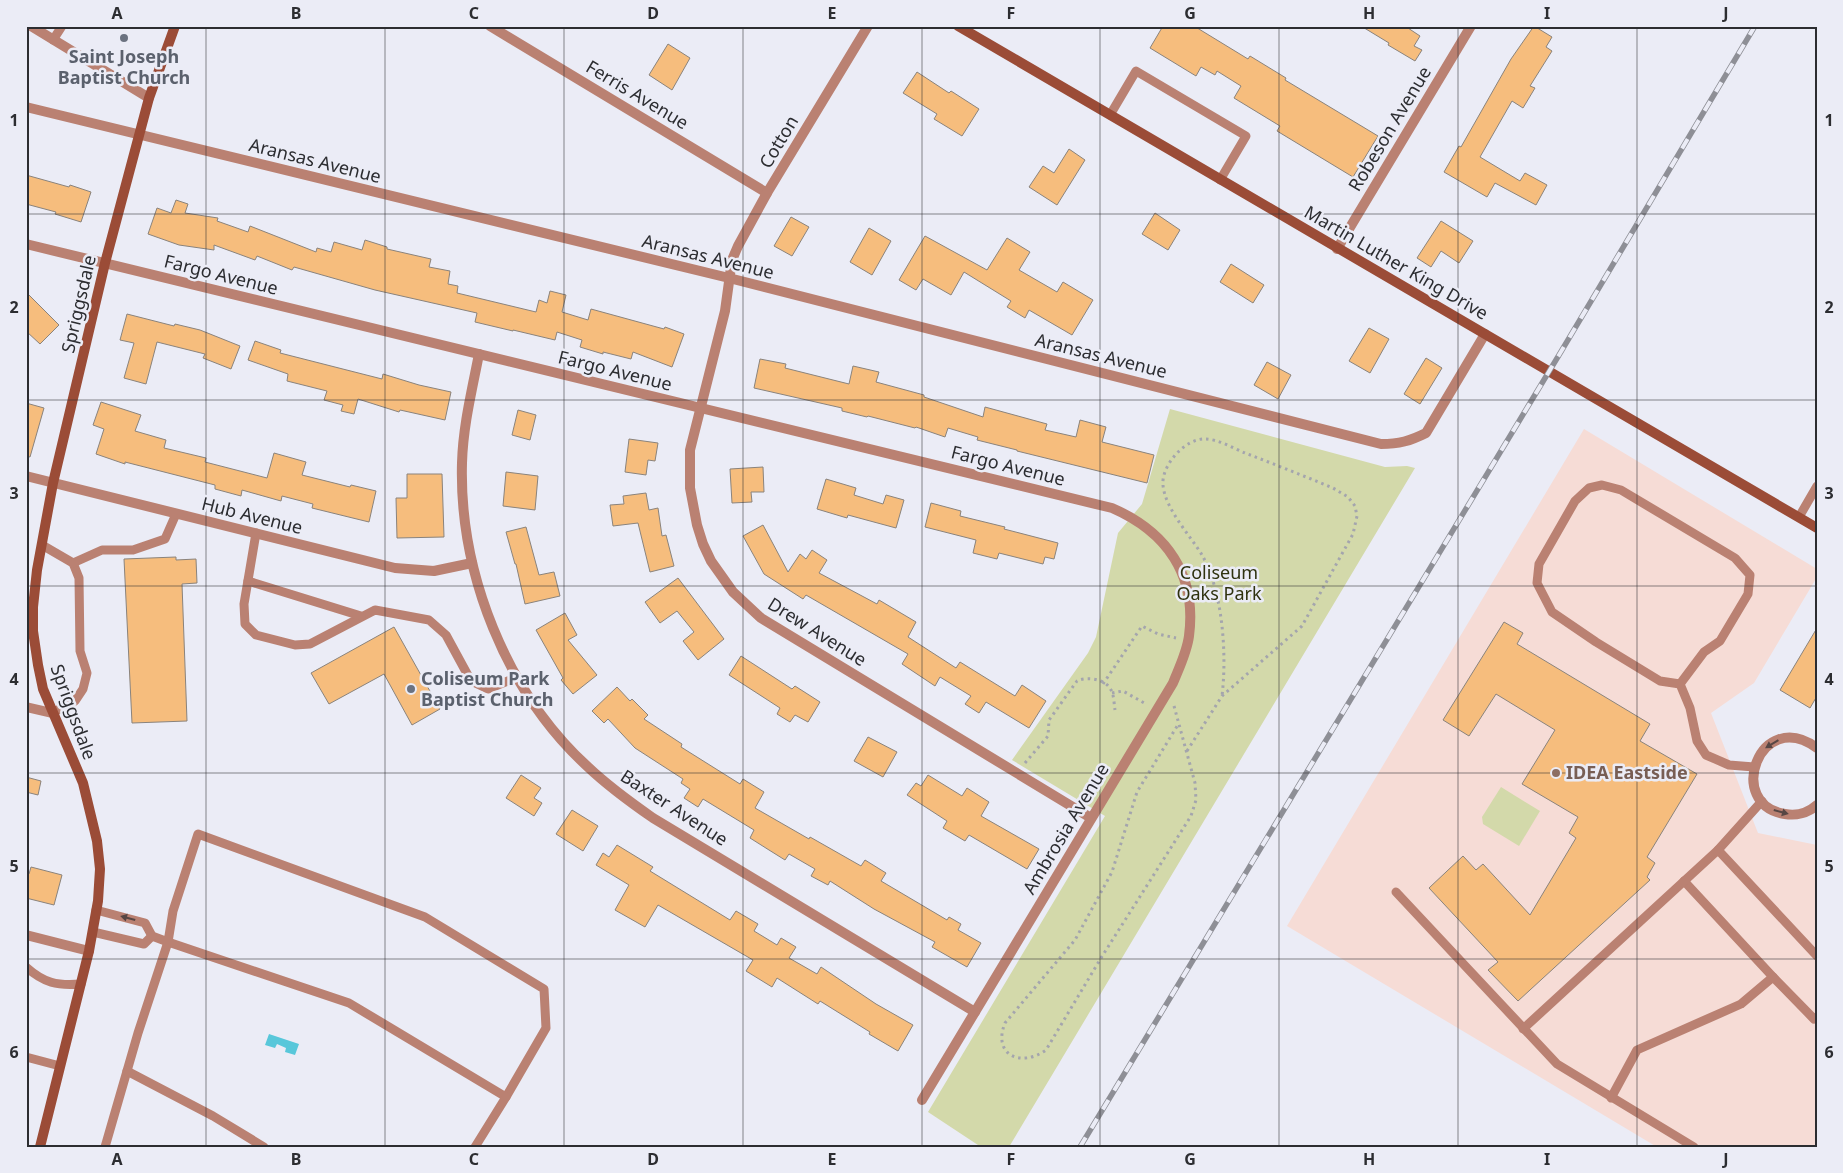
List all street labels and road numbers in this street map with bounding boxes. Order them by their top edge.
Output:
street label: Ferris Avenue [582,54,693,134]
street label: Robeson Avenue [1342,62,1436,195]
street label: Cotton [753,111,803,172]
street label: Aransas Avenue [247,132,384,188]
street label: Martin Luther King Drive [1300,200,1493,325]
street label: Aransas Avenue [640,228,777,284]
street label: Fargo Avenue [162,248,281,300]
street label: Spriggsdale [55,252,101,355]
street label: Aransas Avenue [1033,327,1170,383]
street label: Fargo Avenue [556,344,675,396]
street label: Fargo Avenue [949,439,1068,491]
street label: Hub Avenue [199,491,305,539]
street label: Drew Avenue [764,591,871,671]
street label: Spriggsdale [46,661,102,763]
street label: Ambrosia Avenue [1017,759,1114,898]
street label: Baxter Avenue [616,764,733,851]

